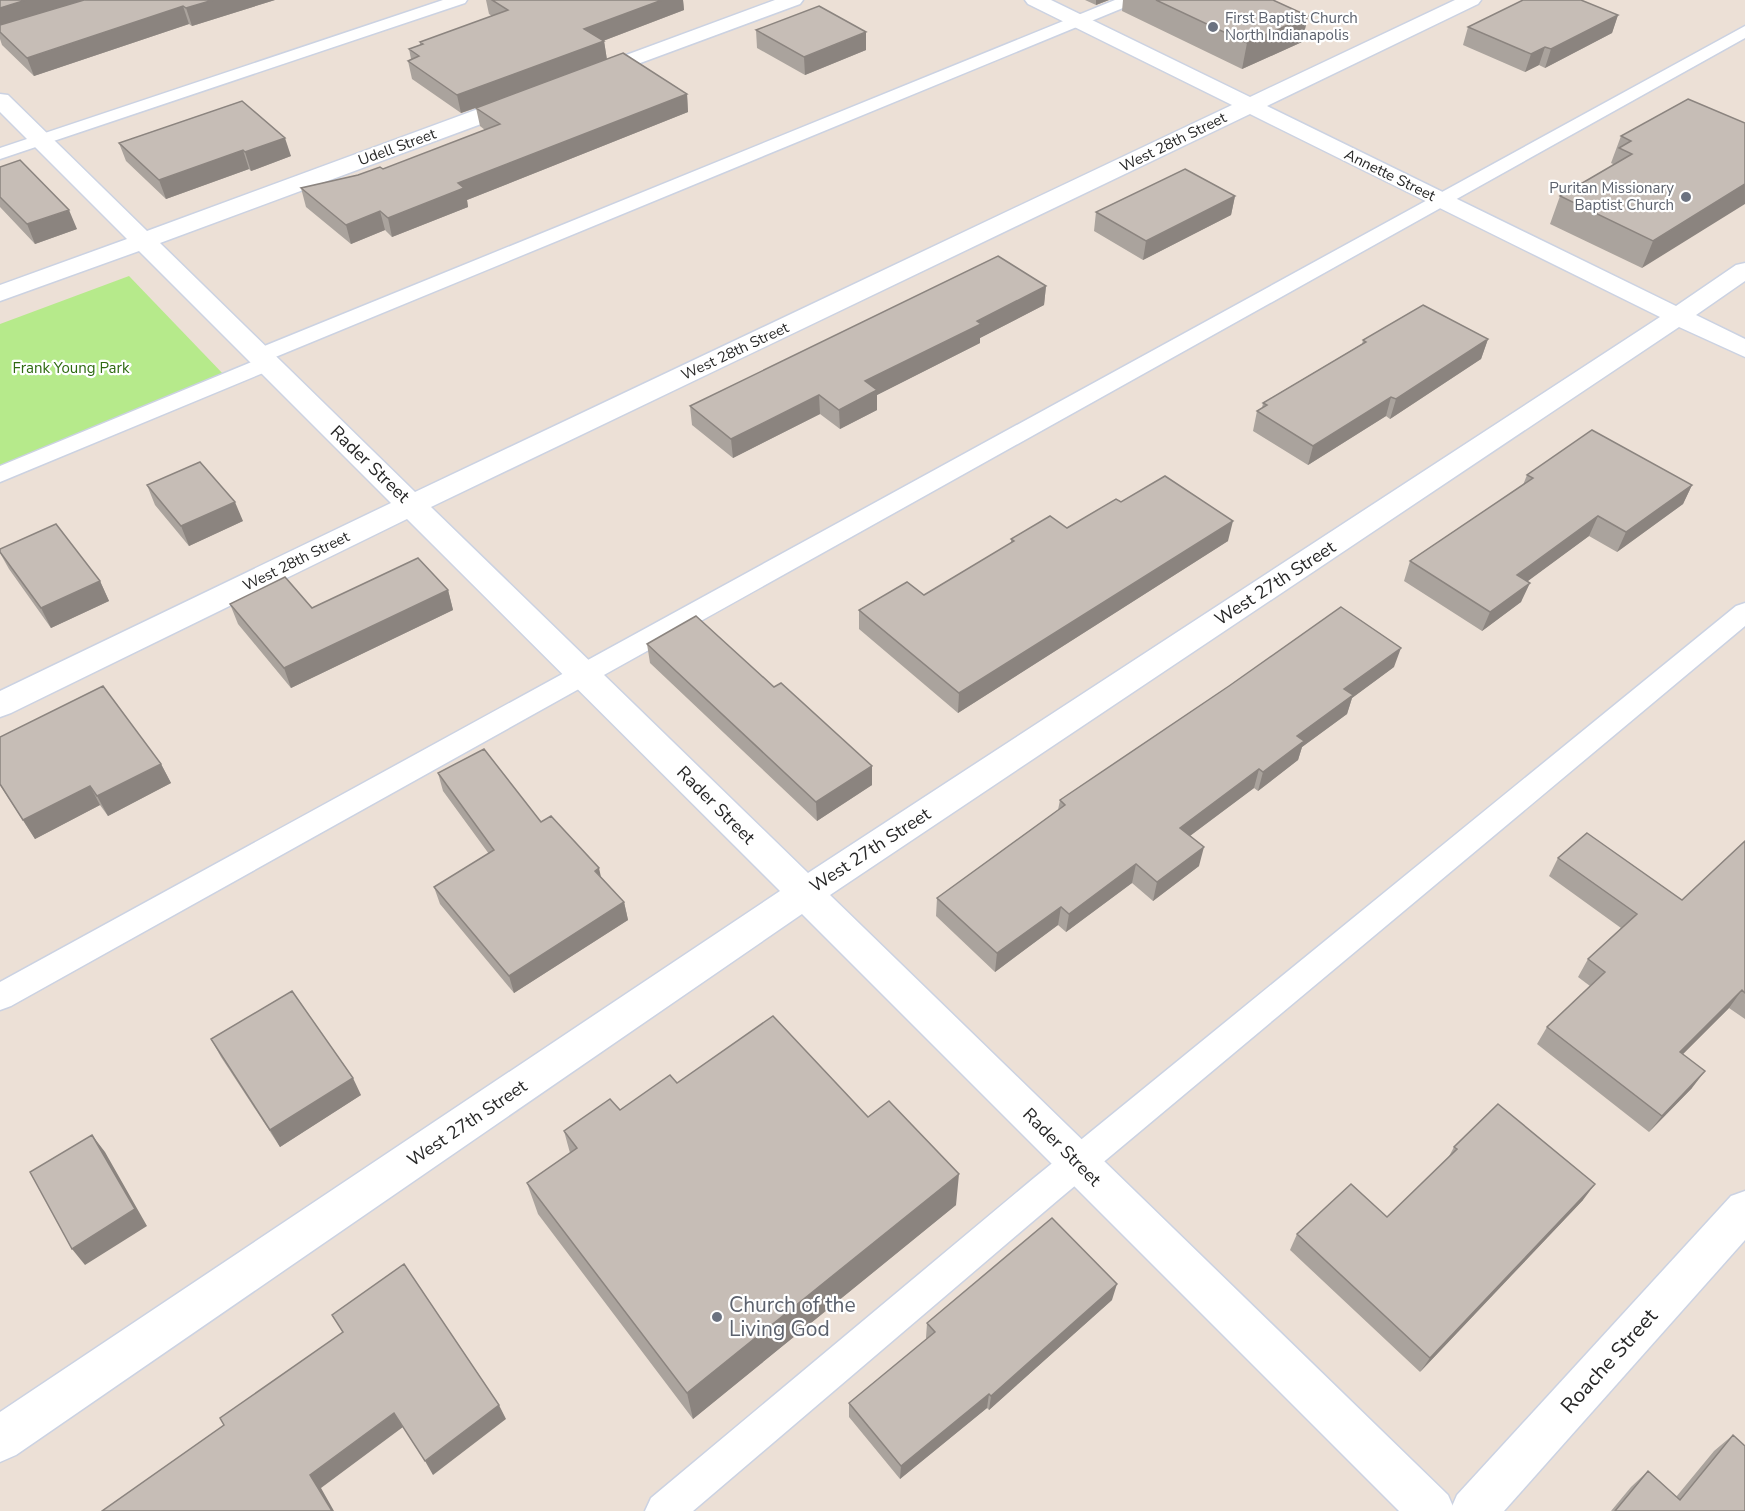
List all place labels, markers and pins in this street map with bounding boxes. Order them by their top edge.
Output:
place label: First Baptist Church North Indianapolis [1225,8,1358,45]
marker: First Baptist Church North Indianapolis [1206,20,1220,34]
place label: Puritan Missionary Baptist Church [1549,178,1674,215]
marker: Puritan Missionary Baptist Church [1679,190,1693,204]
place label: Church of the Living God [729,1291,856,1343]
marker: Church of the Living God [710,1310,724,1324]

